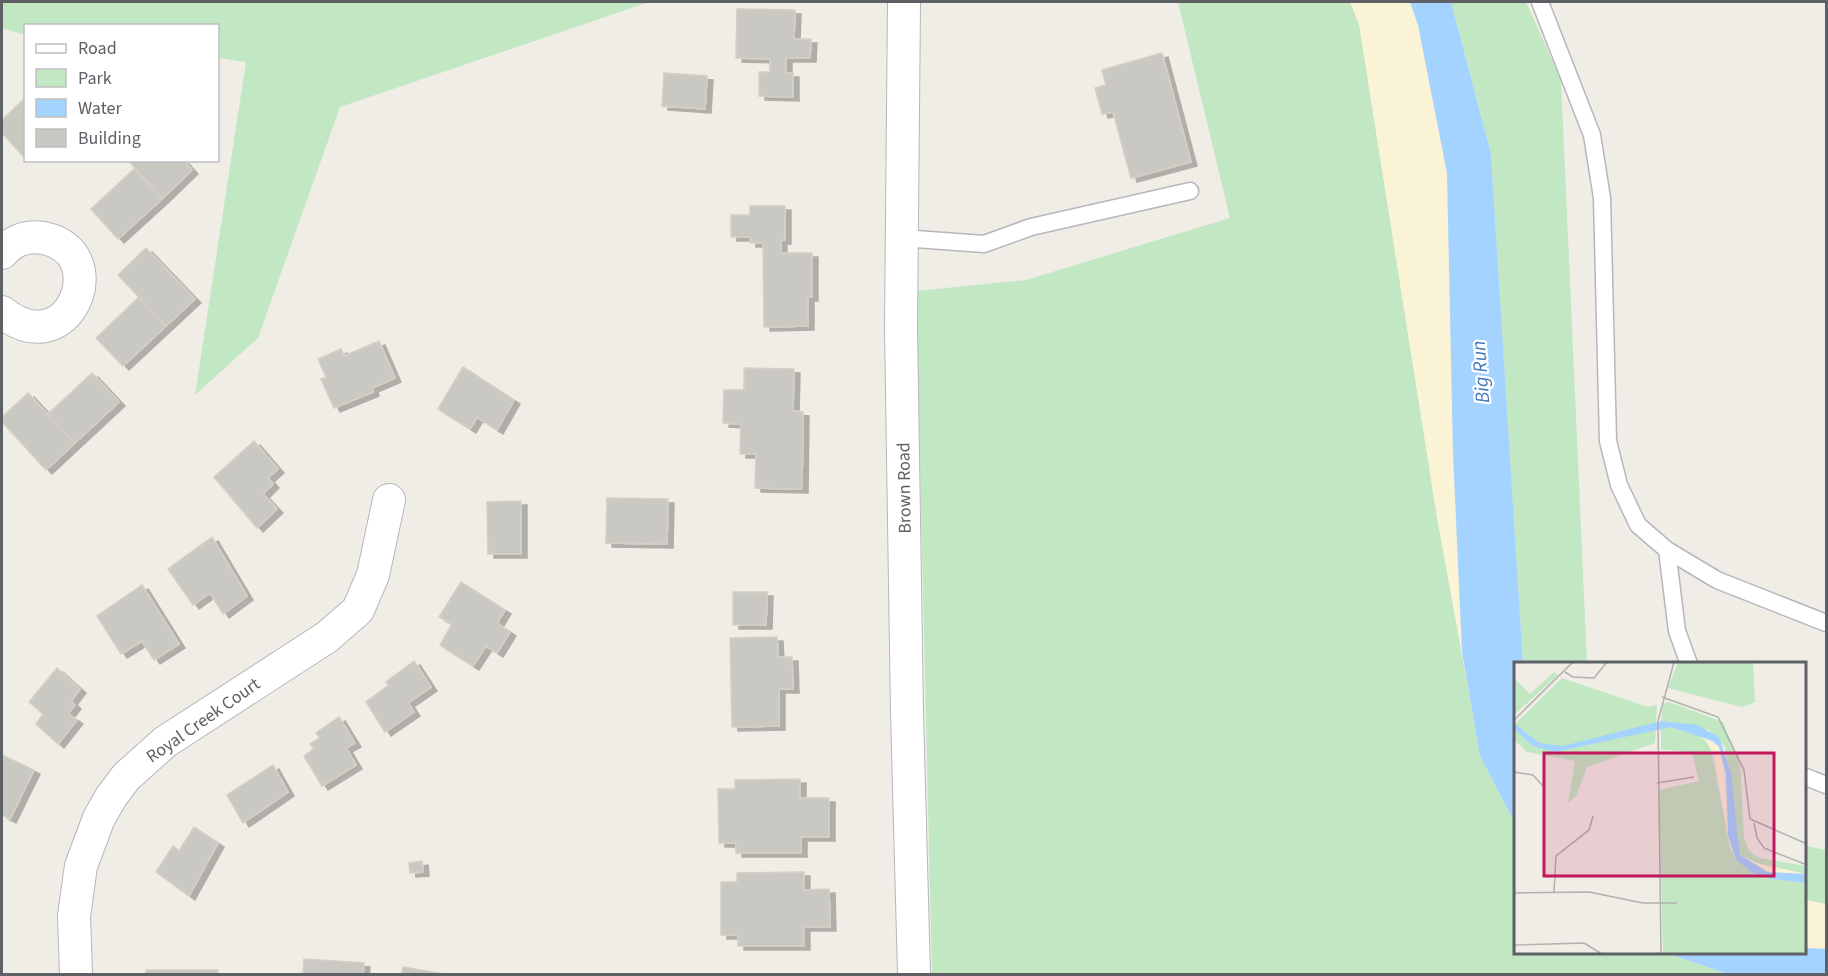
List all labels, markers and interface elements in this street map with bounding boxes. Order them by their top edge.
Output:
legend [24,24,219,162]
text: Road [78,36,117,61]
text: Park [78,66,112,91]
text: Water [78,96,122,121]
text: Building [78,126,141,151]
water label: Big Run [1465,340,1497,404]
street label: Brown Road [891,442,918,534]
inset map [1514,662,1807,955]
street label: Royal Creek Court [141,672,265,769]

